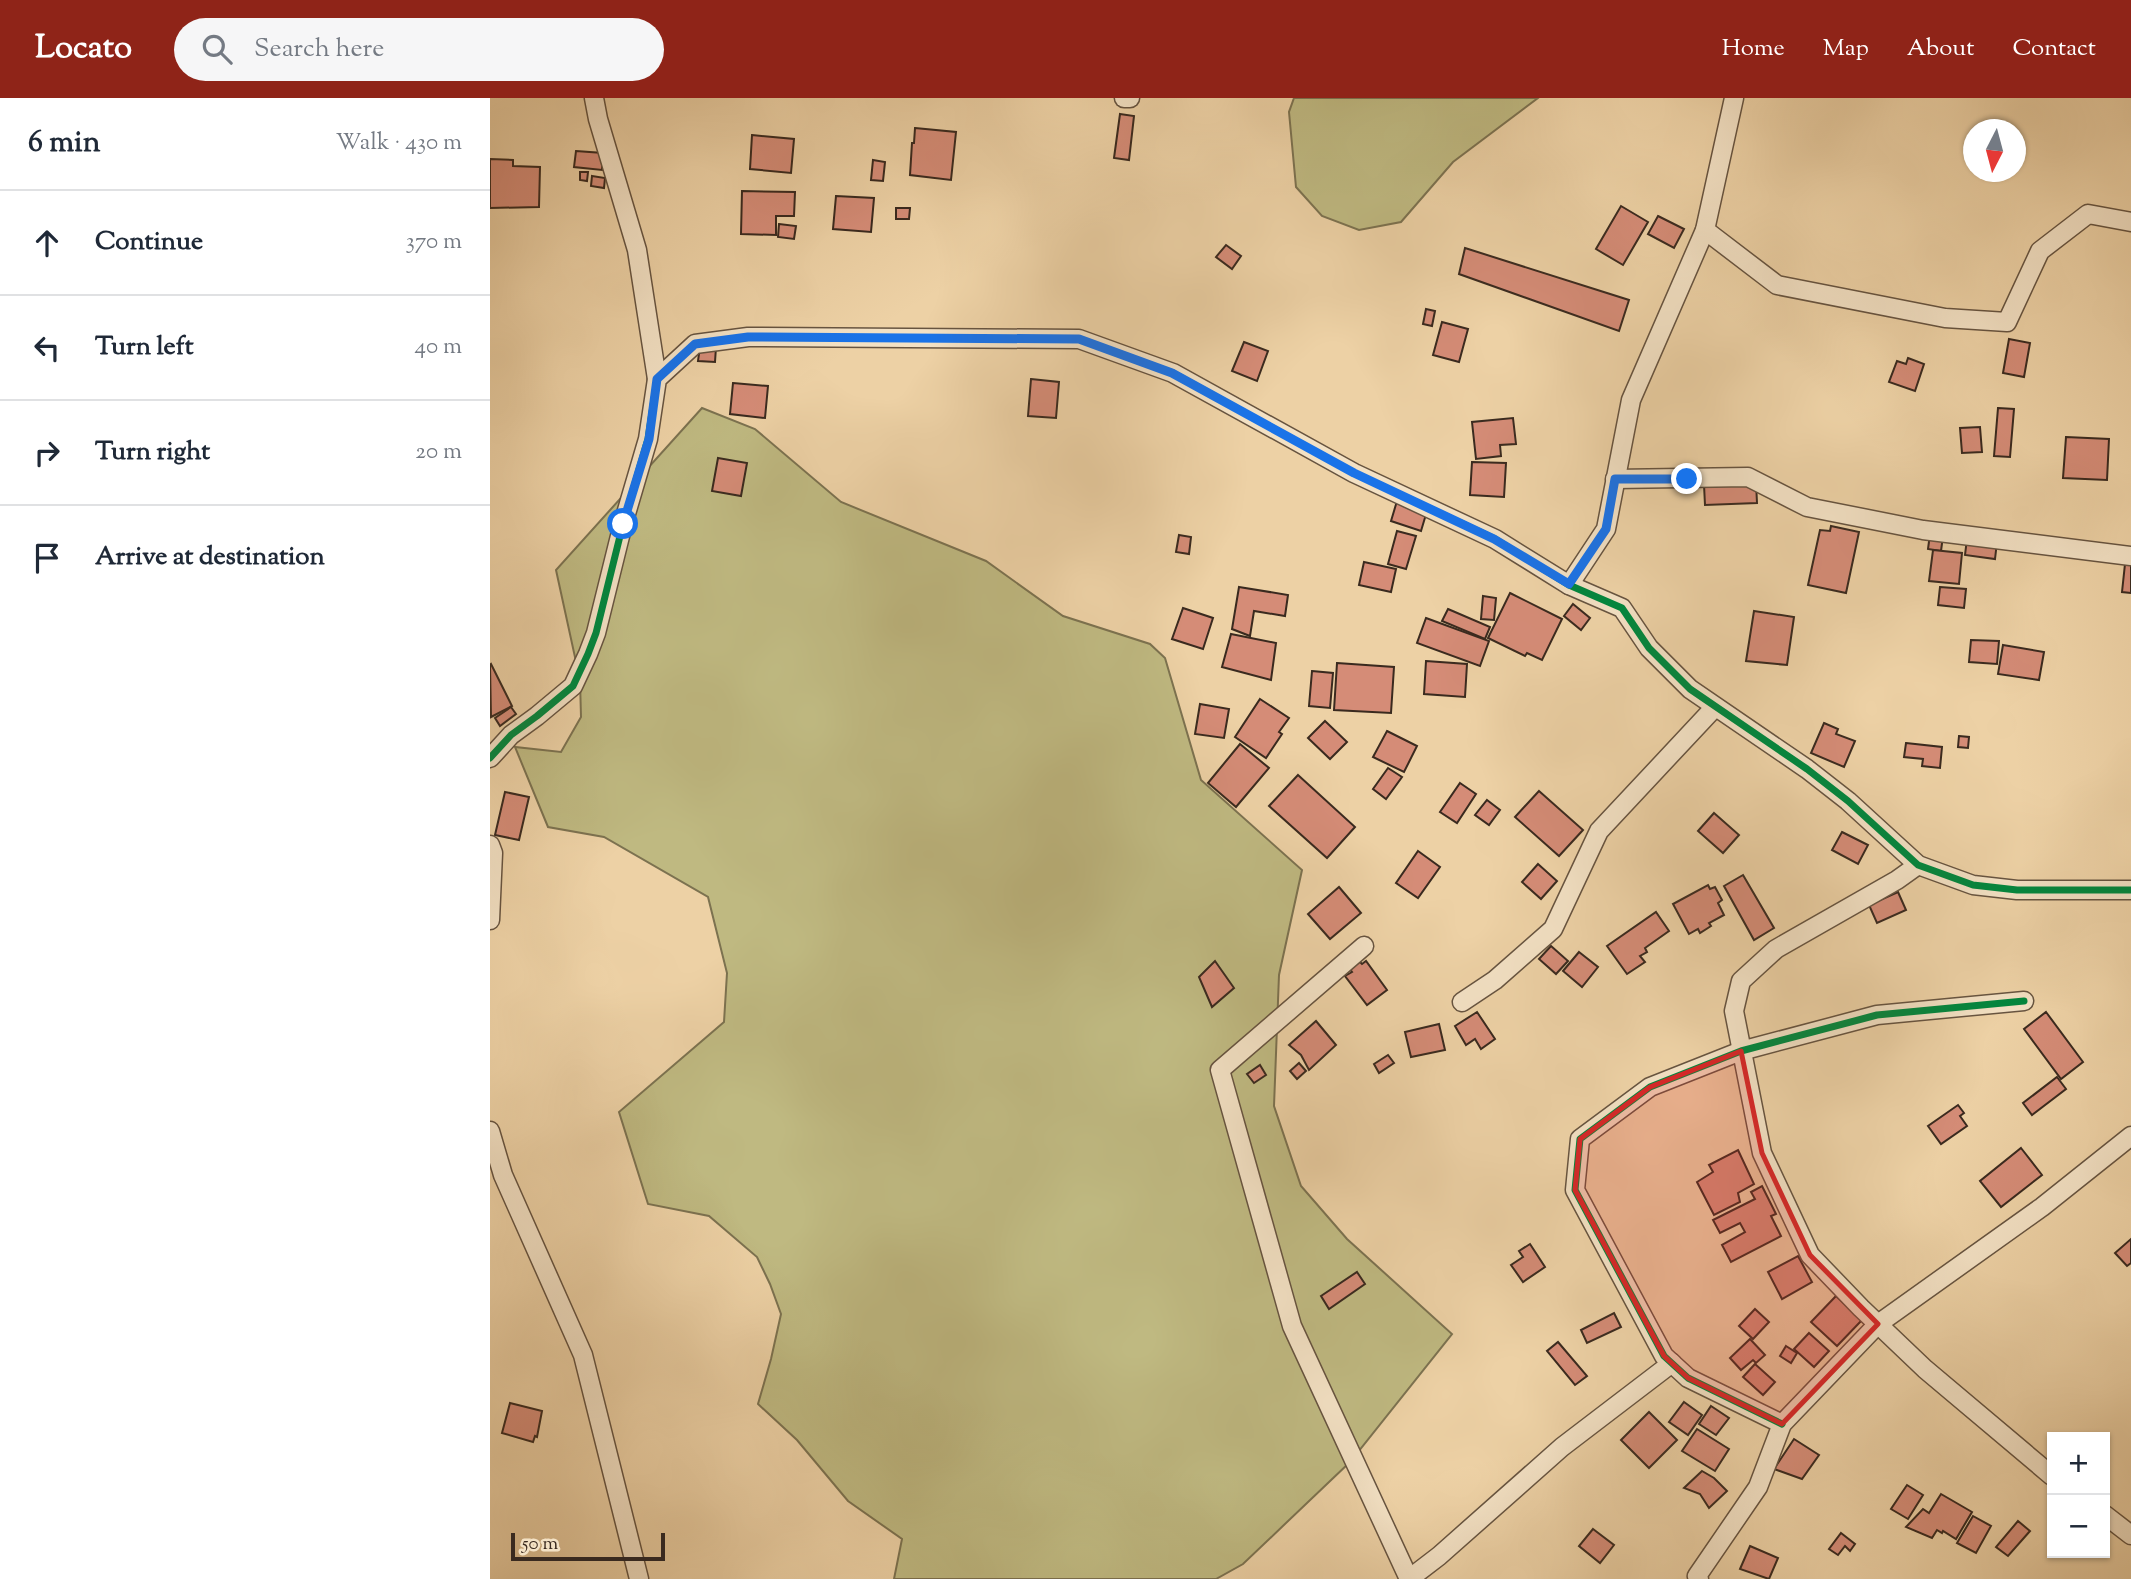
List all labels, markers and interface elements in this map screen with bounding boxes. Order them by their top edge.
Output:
search box [174,18,664,81]
text: Locato [35,25,132,73]
icon: search [198,30,236,68]
text: Search here [254,31,384,68]
text: Home [1722,32,1785,66]
text: Map [1823,32,1869,66]
text: About [1907,32,1974,66]
text: Contact [2012,32,2096,66]
north arrow [1963,119,2026,182]
text: 6 min [28,122,100,165]
text: Walk · 430 m [336,127,462,160]
icon: ahead [28,224,66,262]
text: Continue [95,224,203,261]
text: 370 m [406,226,462,259]
icon: left [28,329,66,367]
text: Turn left [95,329,194,366]
text: 40 m [415,331,462,364]
icon: right [28,434,66,472]
text: Turn right [95,434,210,471]
text: 20 m [415,436,462,469]
route end [1671,463,1702,494]
route start [607,508,638,539]
icon: arrive [28,539,66,577]
text: Arrive at destination [95,539,325,576]
map controls [2047,1432,2110,1558]
button: + [2047,1432,2110,1495]
button: − [2047,1495,2110,1558]
scale bar [511,1530,665,1562]
text: 50 m [522,1531,558,1558]

